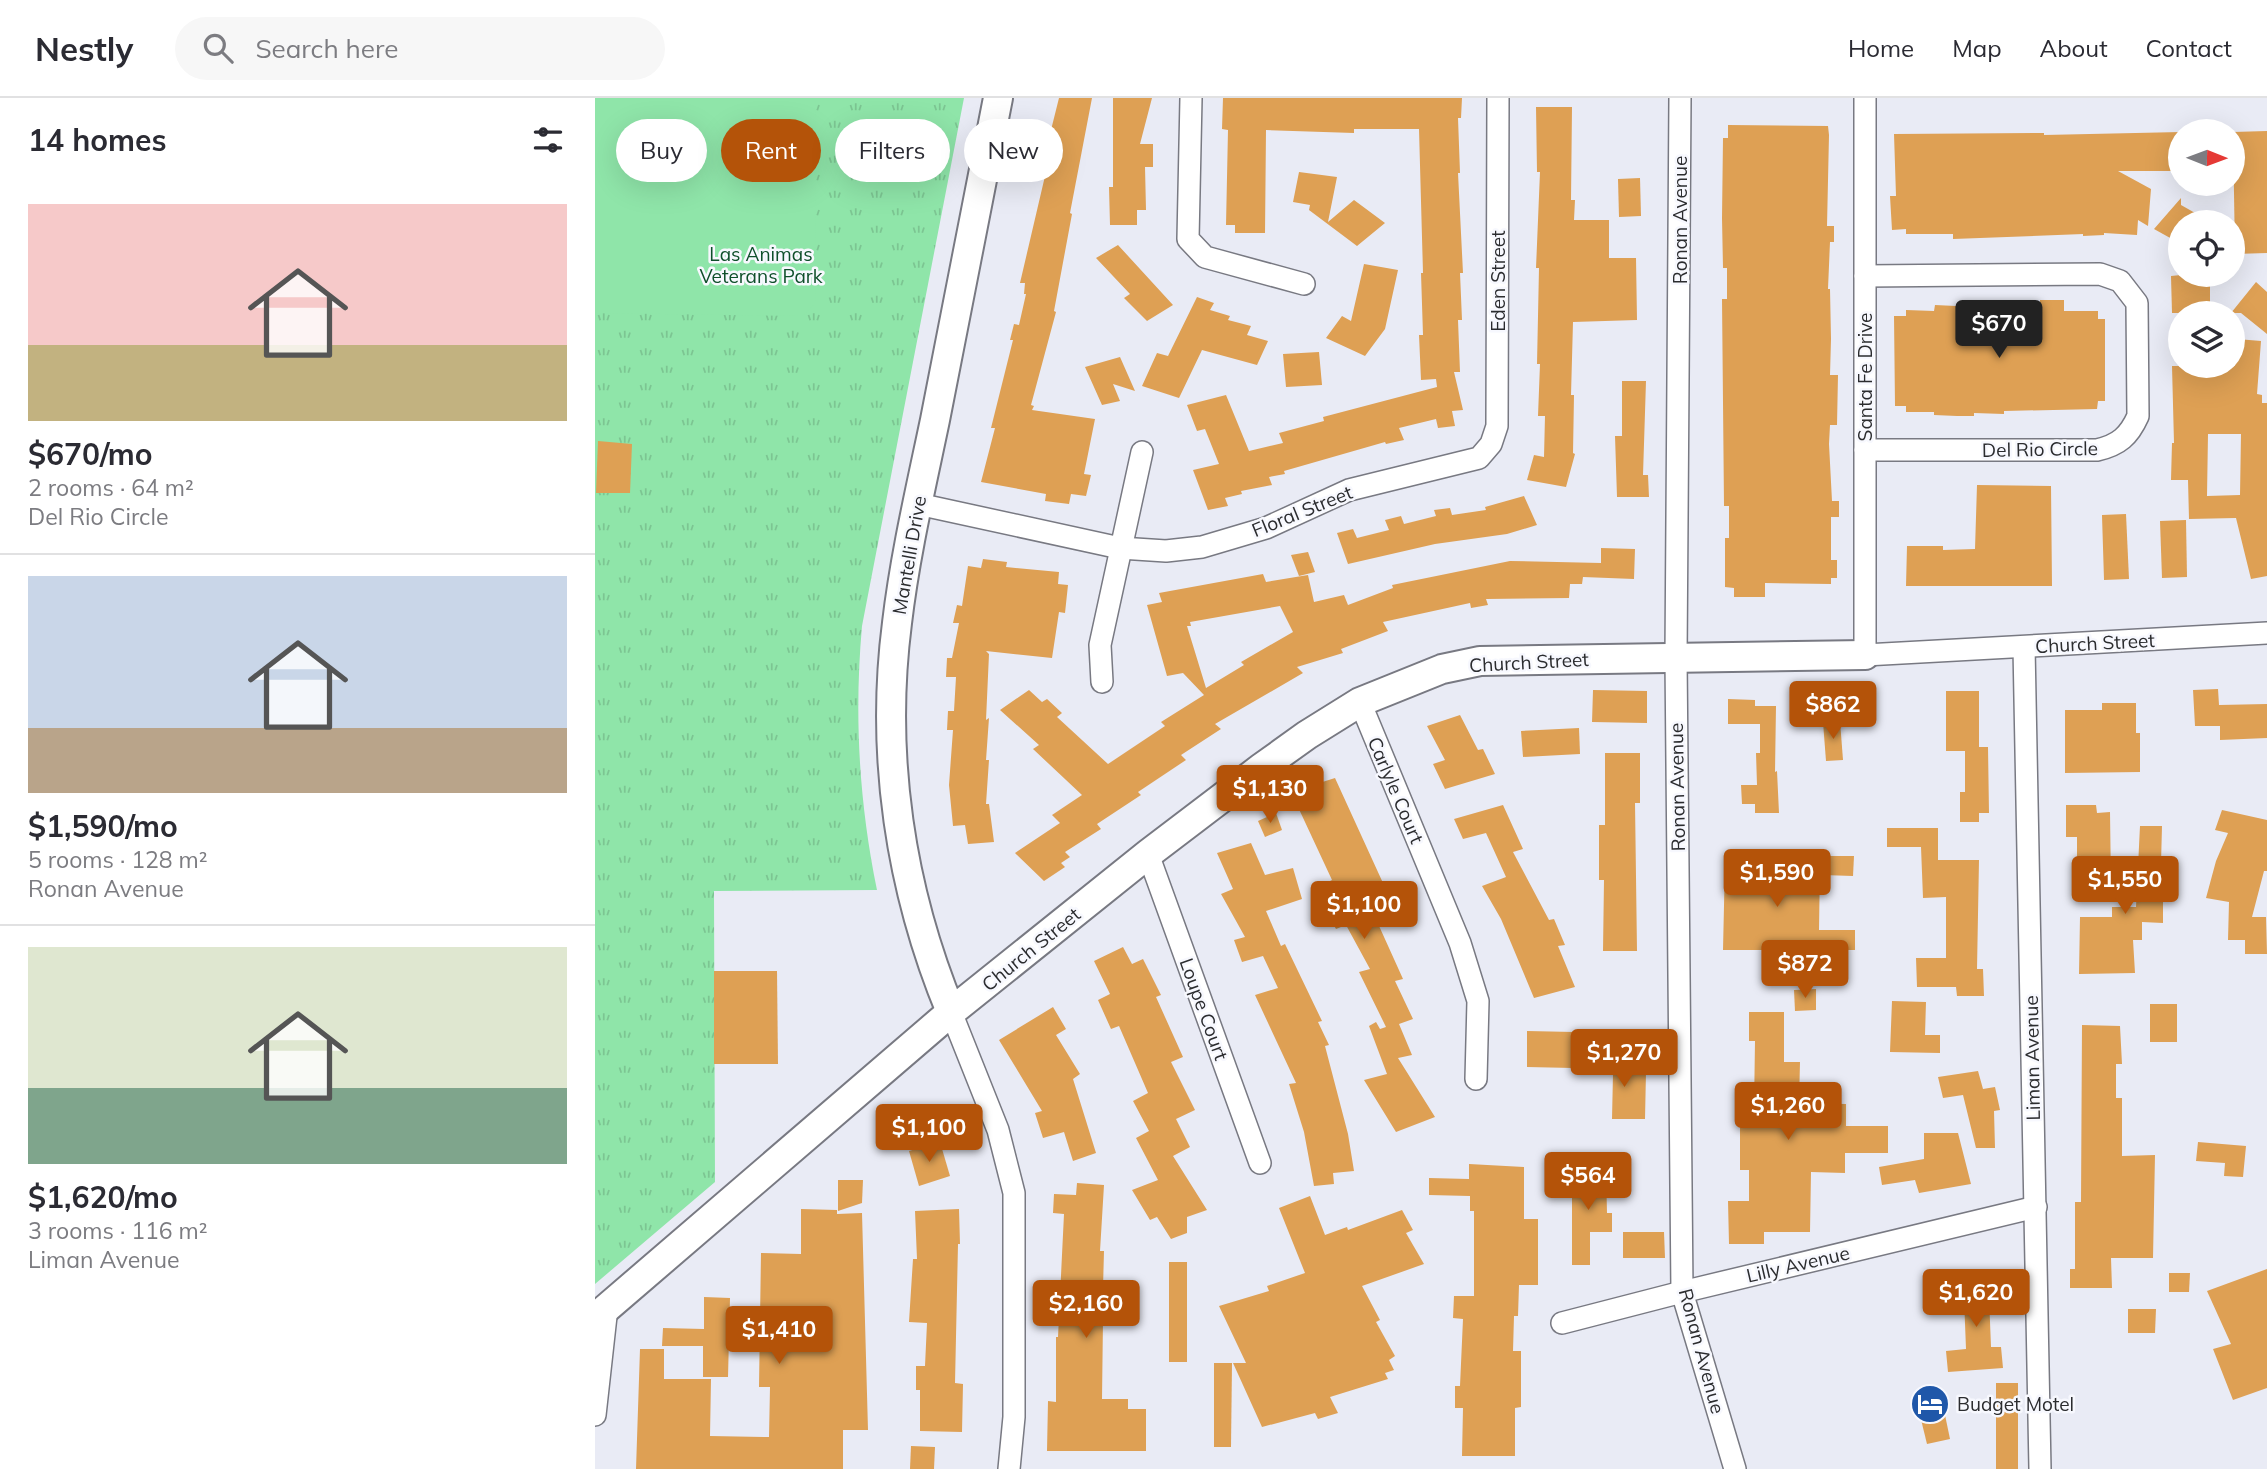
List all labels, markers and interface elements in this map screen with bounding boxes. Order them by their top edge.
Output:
search box [175,17,665,80]
text: Nestly [35,28,133,69]
icon: search [199,29,237,67]
text: Search here [255,32,398,65]
text: Home [1848,33,1914,63]
text: Map [1952,33,2002,63]
text: About [2040,33,2108,63]
text: Contact [2146,33,2232,63]
chip: Buy [616,119,707,182]
chip: Rent [721,119,821,182]
chip: Filters [835,119,950,182]
chip: New [964,119,1063,182]
north arrow [2168,119,2245,196]
map controls [2168,119,2245,378]
text: 14 homes [28,121,167,159]
icon: filters [529,121,567,159]
street label: Ronan Avenue [1668,156,1692,284]
button: locate [2168,210,2245,287]
street label: Eden Street [1486,230,1510,332]
park label: Las Animas Veterans Park [699,242,823,288]
icon: home [235,250,361,376]
pin: $670 [1958,300,2040,360]
button: layers [2168,301,2245,378]
text: $670 [1971,308,2027,337]
street label: Santa Fe Drive [1853,313,1877,441]
text: $670/mo [28,435,152,473]
street label: Del Rio Circle [1982,436,2098,462]
text: 2 rooms · 64 m² [28,473,194,502]
street label: Floral Street [1248,480,1356,542]
street label: Mantelli Drive [887,494,931,616]
text: Del Rio Circle [28,502,168,531]
icon: home [235,622,361,748]
street label: Church Street [2034,628,2156,658]
street label: Church Street [1468,647,1590,677]
pin: $862 [1792,682,1874,741]
text: $862 [1805,689,1861,718]
street label: Ronan Avenue [1664,723,1690,851]
street label: Carlyle Court [1363,733,1429,847]
pin: $1,130 [1213,766,1327,825]
text: $1,130 [1233,773,1307,802]
text: $1,590/mo [28,807,178,845]
text: 5 rooms · 128 m² [28,845,208,874]
pin: $1,590 [1720,850,1834,909]
pin: $1,550 [2068,856,2182,916]
text: $1,590 [1740,857,1814,886]
text: $1,550 [2088,864,2162,893]
text: Ronan Avenue [28,874,184,903]
pin: $1,100 [1307,882,1421,941]
text: $1,100 [1327,889,1401,918]
street label: Church Street [977,902,1085,996]
pin: $872 [1764,940,1846,1000]
text: $872 [1777,948,1833,977]
street label: Loupe Court [1174,955,1234,1064]
icon: home [235,993,361,1119]
street label: Liman Avenue [2019,995,2045,1121]
pin: $1,270 [1567,1030,1681,1089]
text: $1,270 [1587,1037,1661,1066]
pin: $1,260 [1731,1082,1845,1142]
text: $1,260 [1751,1090,1825,1119]
pin: $1,100 [872,1104,986,1164]
text: $1,100 [892,1112,966,1141]
pin: $564 [1547,1152,1629,1212]
text: $564 [1560,1160,1616,1189]
text: $1,620/mo [28,1178,178,1216]
text: 3 rooms · 116 m² [28,1216,208,1245]
street label: Lilly Avenue [1744,1240,1852,1288]
text: Liman Avenue [28,1245,180,1274]
pin: $1,620 [1919,1270,2033,1329]
text: $1,620 [1939,1277,2013,1306]
pin: $2,160 [1029,1280,1143,1340]
street label: Ronan Avenue [1674,1286,1730,1416]
text: $2,160 [1049,1288,1123,1317]
pin: $1,410 [722,1306,836,1366]
text: $1,410 [742,1314,816,1343]
hotel icon: Budget Motel [1909,1383,1951,1425]
place label: Budget Motel [1957,1392,2074,1416]

